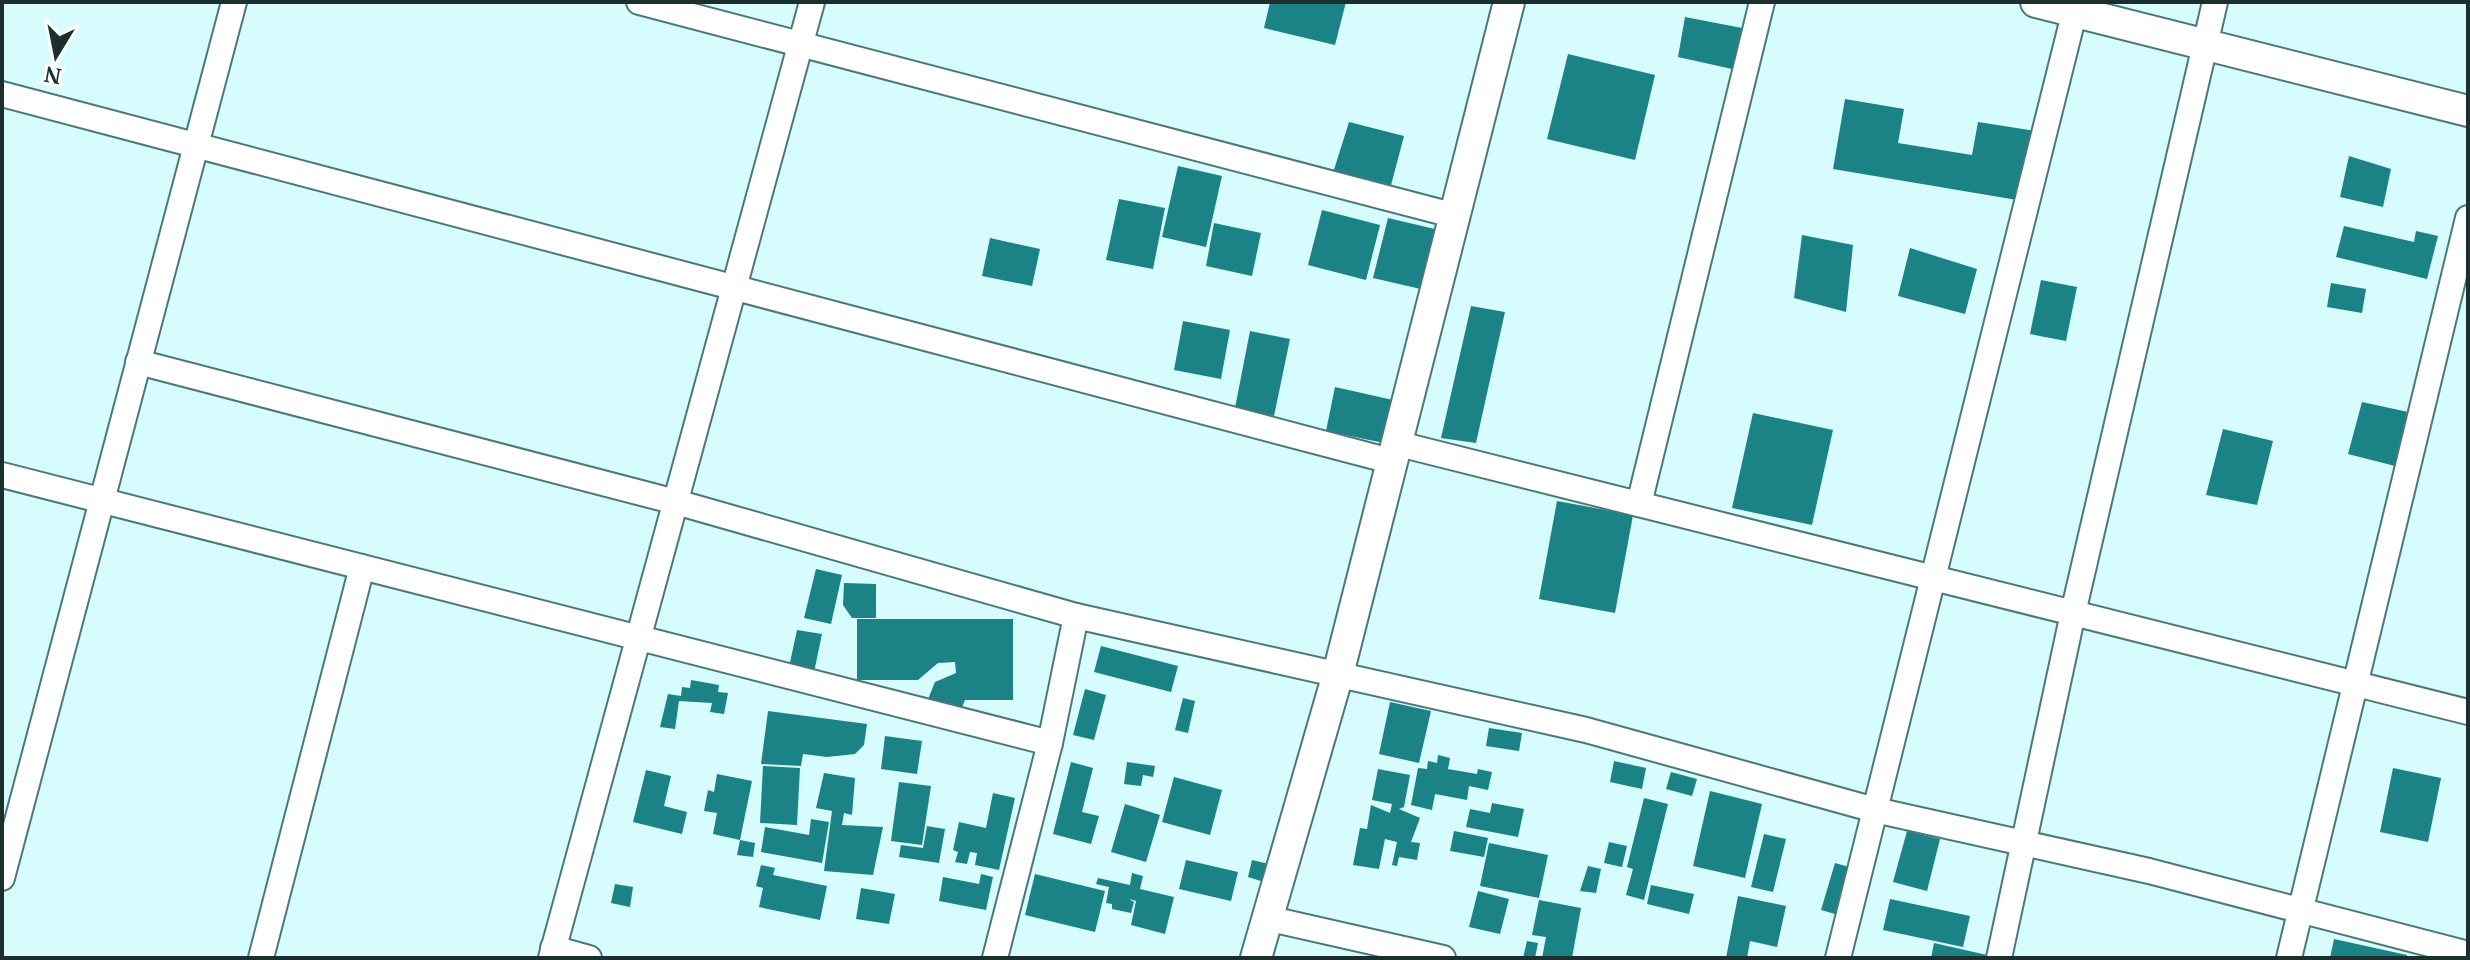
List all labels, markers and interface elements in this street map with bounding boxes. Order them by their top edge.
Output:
north arrow [16,16,96,96]
text: N [41,60,63,92]

